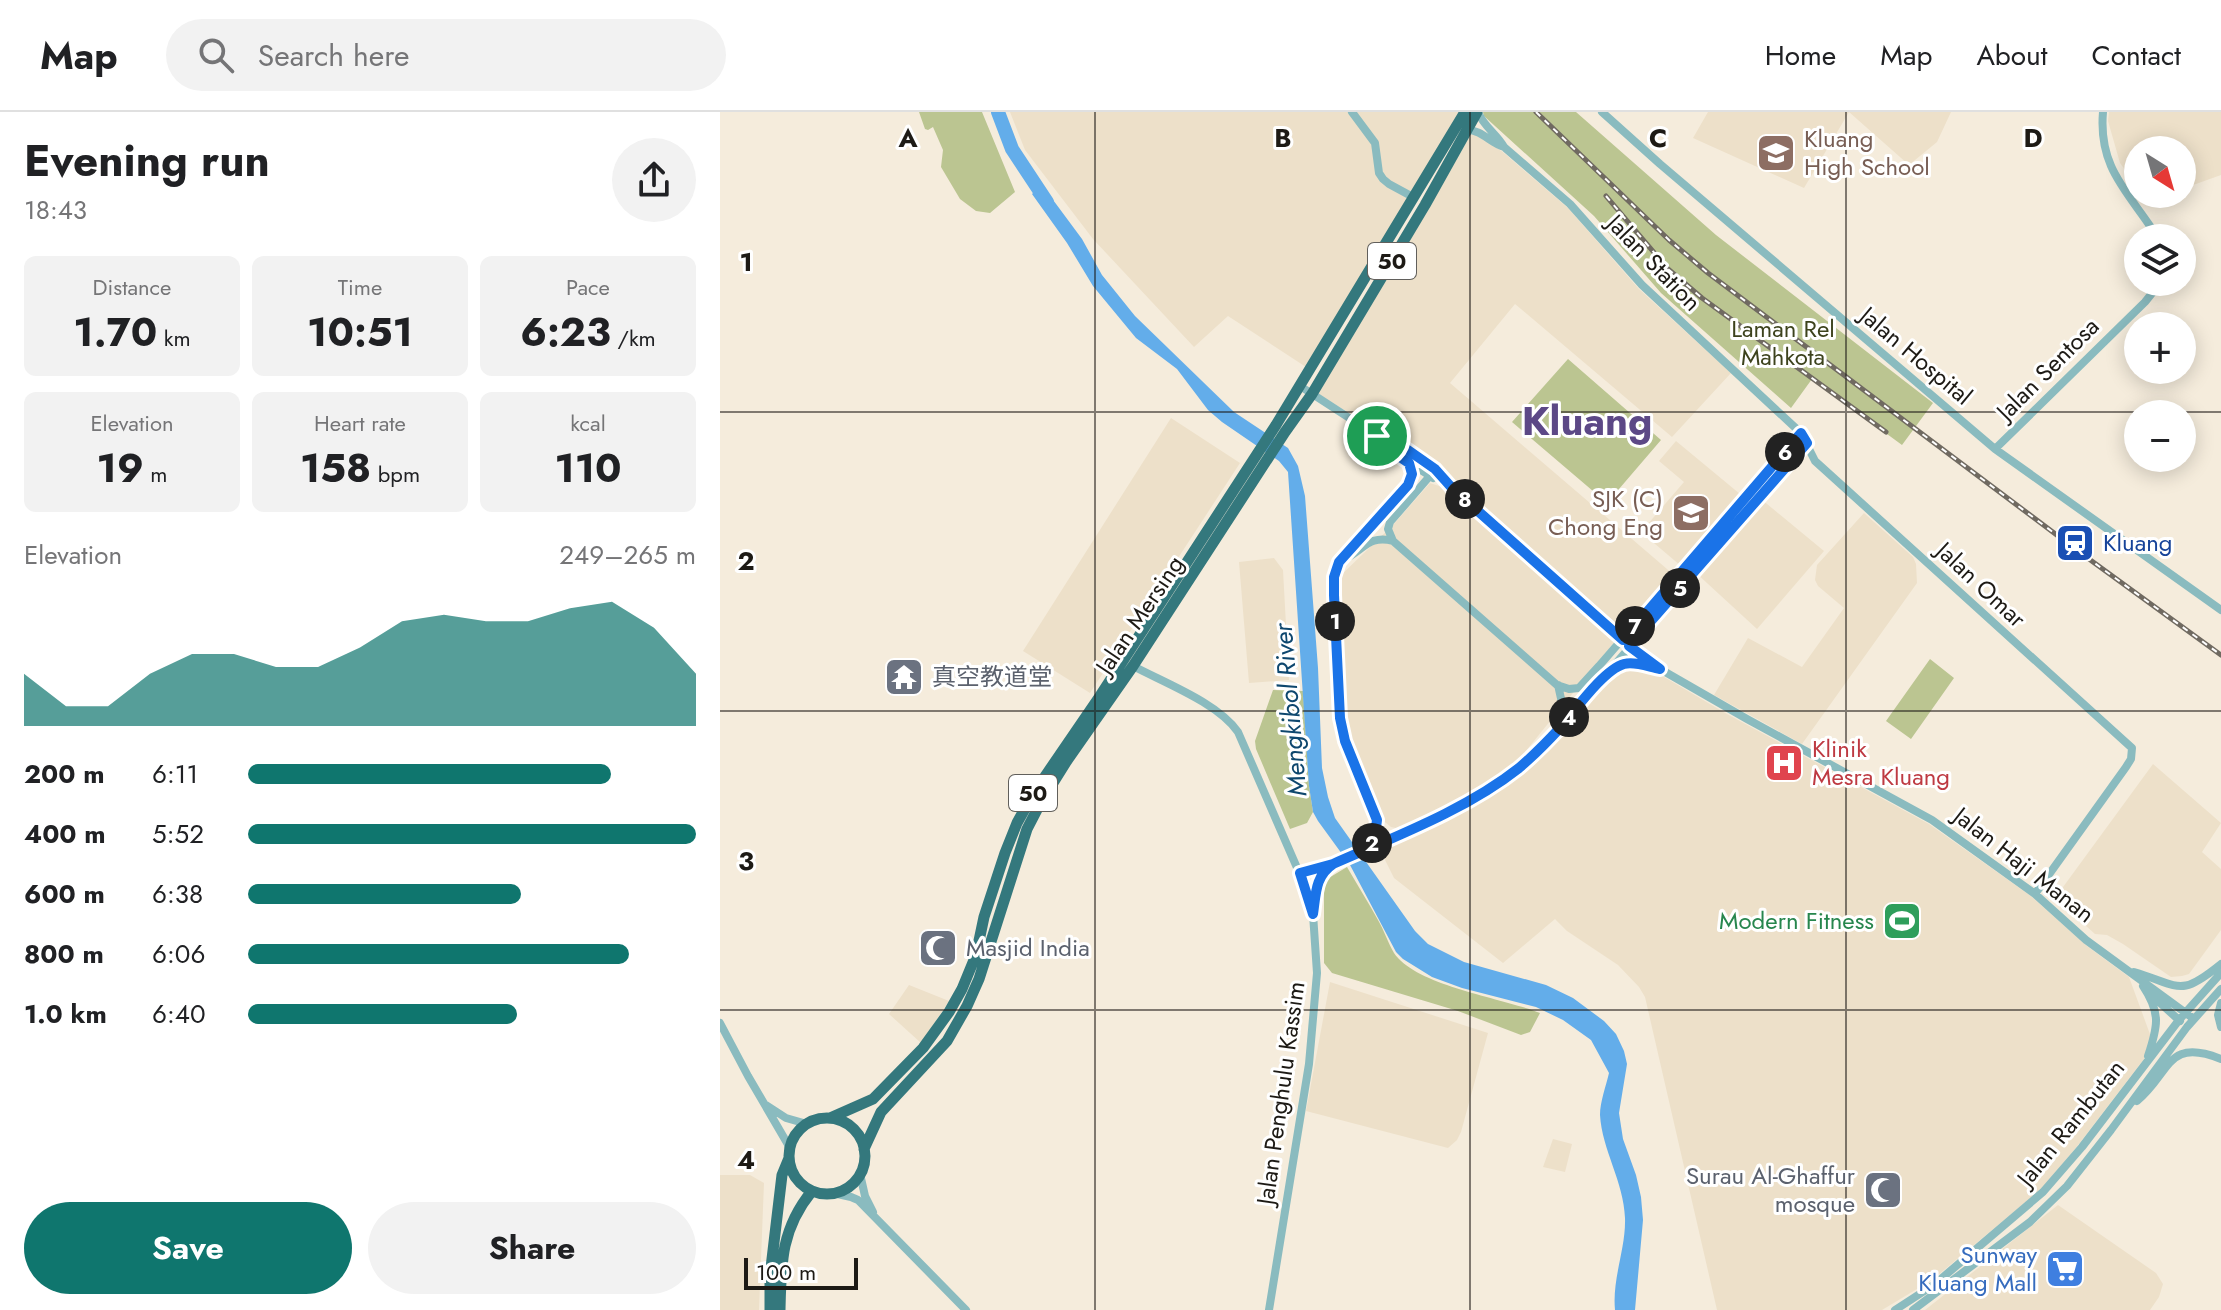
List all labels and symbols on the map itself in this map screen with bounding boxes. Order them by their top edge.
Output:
text: A [897,119,918,157]
text: B [1274,119,1292,157]
text: C [1649,119,1667,157]
text: D [2023,119,2043,157]
place label: Kluang High School [1804,121,1930,184]
school or university icon: Kluang High School [1755,132,1797,174]
north arrow [2124,136,2196,208]
street label: Jalan Station [1597,204,1709,319]
text: 1 [739,243,753,281]
road number: 50 [1368,243,1416,279]
street label: Jalan Hospital [1850,296,1980,413]
street label: Jalan Sentosa [1986,309,2107,430]
park label: Laman Rel Mahkota [1731,311,1835,374]
district label: Kluang [1522,392,1652,450]
pin [1343,402,1411,470]
pin: 6 [1765,432,1805,472]
pin: 8 [1445,479,1485,519]
place label: SJK (C) Chong Eng [1548,481,1663,544]
school or university icon: SJK (C) Chong Eng [1670,492,1712,534]
station icon: Kluang [2054,522,2096,564]
place label: Kluang [2103,525,2173,560]
street label: Jalan Omar [1926,532,2035,636]
text: 2 [737,542,755,580]
street label: Jalan Mersing [1085,548,1192,684]
pin: 5 [1660,568,1700,608]
pin: 1 [1315,601,1355,641]
pin: 7 [1615,606,1655,646]
water label: Mengkibol River [1263,621,1316,798]
temple icon: 真空教道堂 [883,656,925,698]
place label: 真空教道堂 [932,659,1052,694]
pin: 4 [1549,697,1589,737]
place label: Klinik Mesra Kluang [1812,731,1950,794]
hospital icon: Klinik Mesra Kluang [1763,742,1805,784]
road number: 50 [1009,775,1057,811]
street label: Jalan Haji Manan [1944,797,2102,931]
pin: 2 [1352,823,1392,863]
text: 3 [738,842,754,880]
sports icon: Modern Fitness [1881,900,1923,942]
place label: Modern Fitness [1719,903,1874,938]
mosque icon: Masjid India [917,927,959,969]
place label: Masjid India [966,930,1090,965]
street label: Jalan Penghulu Kassim [1247,979,1314,1210]
street label: Jalan Rambutan [2007,1052,2133,1196]
text: 4 [737,1141,755,1179]
place label: Surau Al-Ghaffur mosque [1686,1158,1856,1221]
mosque icon: Surau Al-Ghaffur mosque [1862,1169,1904,1211]
place label: Sunway Kluang Mall [1918,1237,2037,1300]
supermarket icon: Sunway Kluang Mall [2044,1248,2086,1290]
scale bar [744,1254,858,1290]

